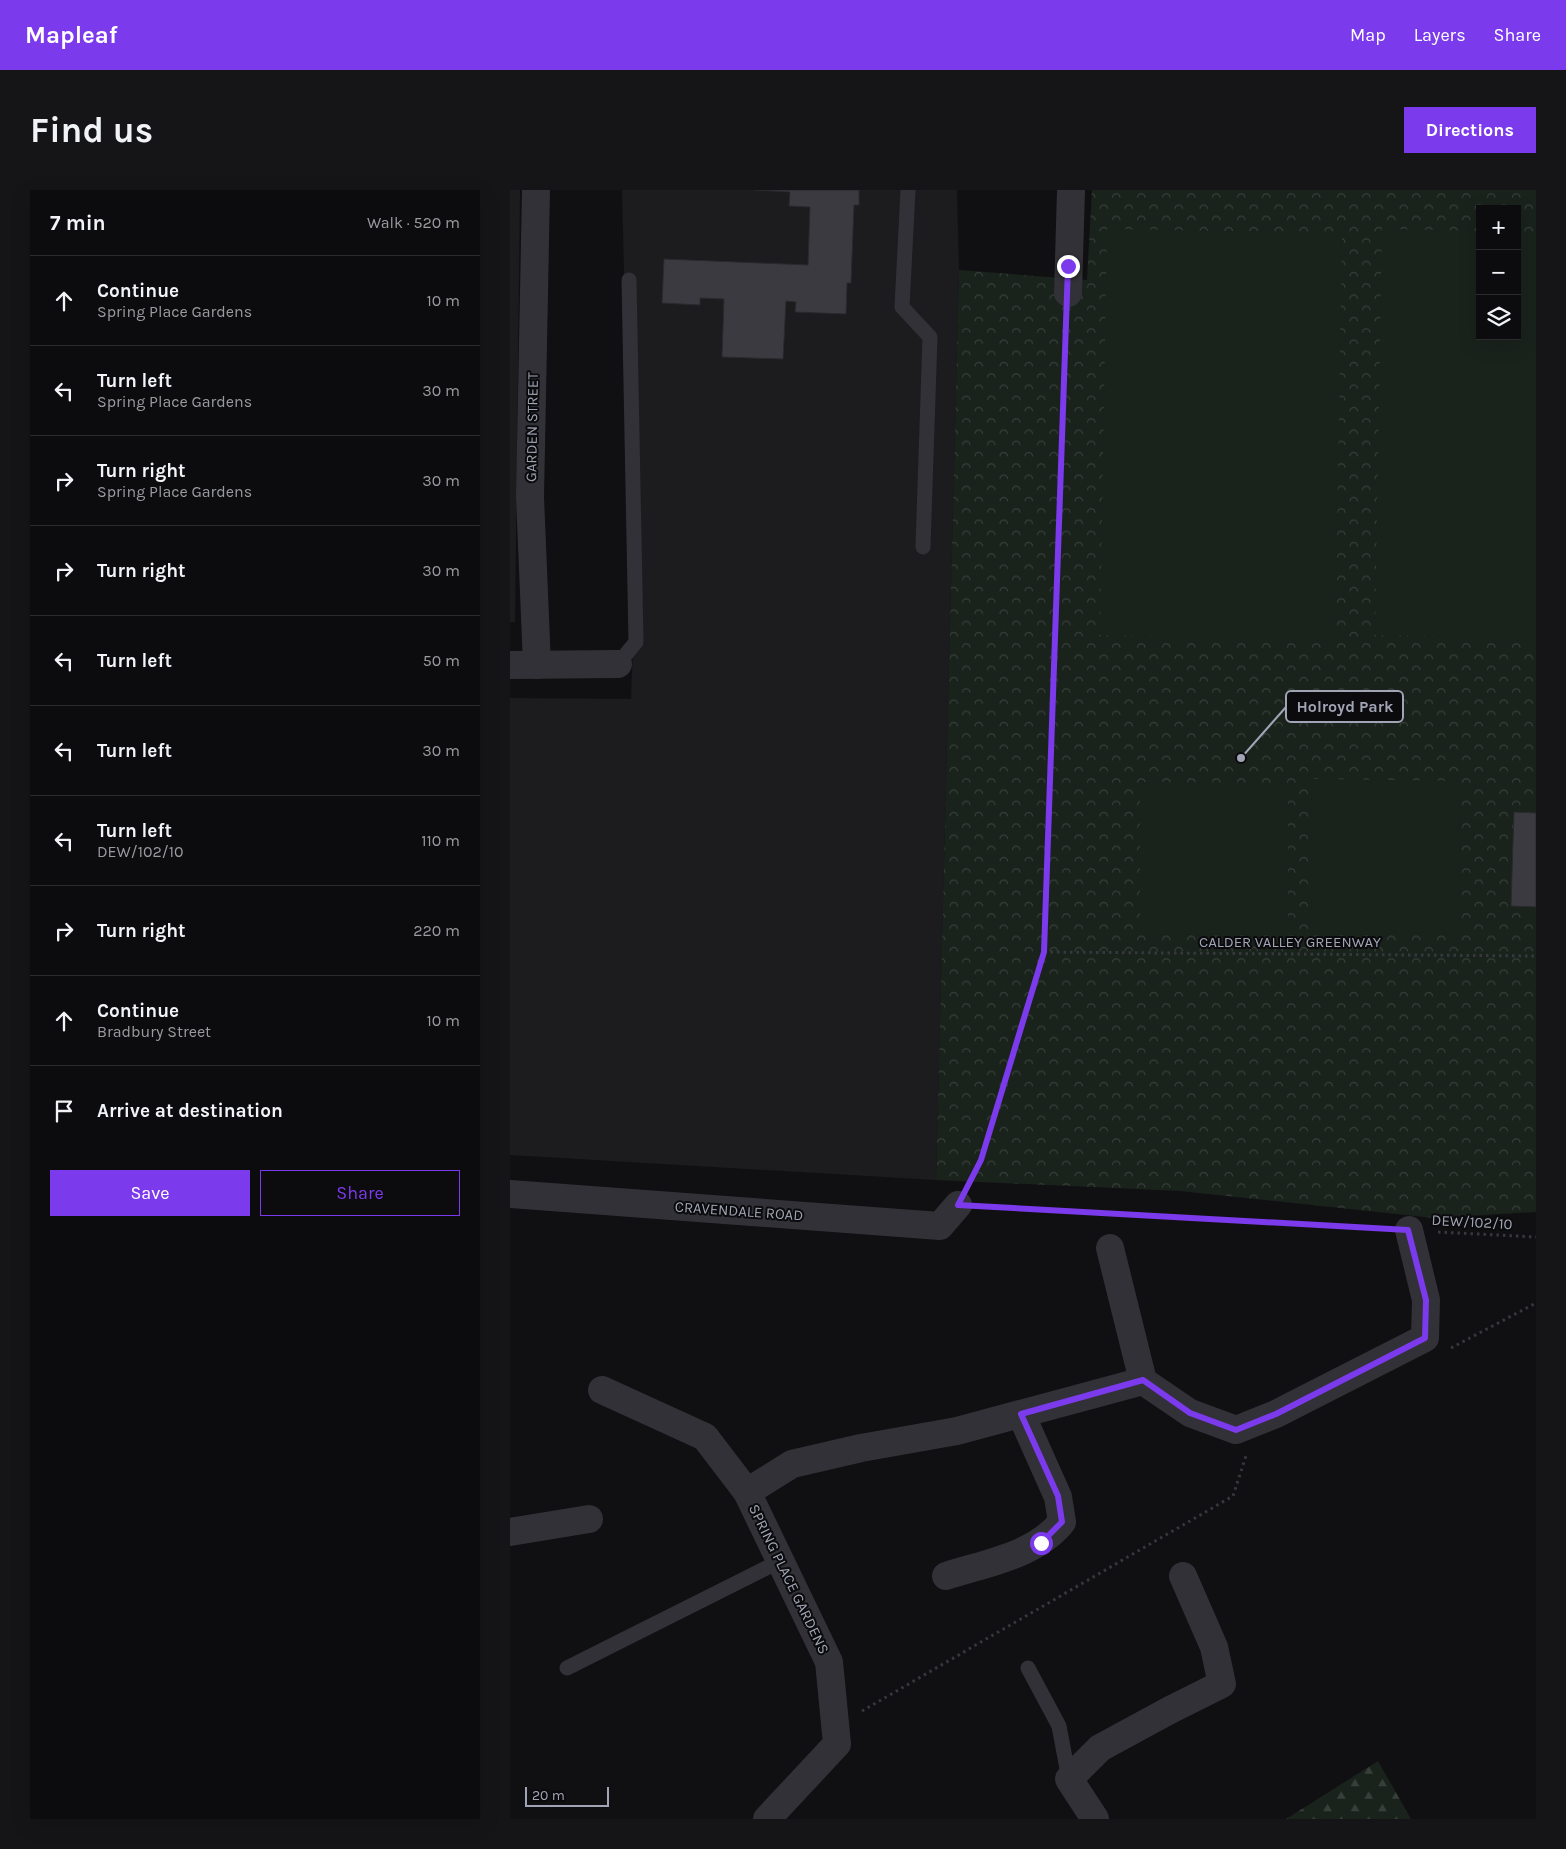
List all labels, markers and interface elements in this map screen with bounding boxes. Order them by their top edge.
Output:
text: Mapleaf [25,21,118,49]
text: Map [1350,24,1386,46]
text: Layers [1414,24,1466,46]
text: Share [1494,24,1541,46]
button: Directions [1404,107,1536,153]
text: Find us [30,110,153,151]
map controls [1476,205,1521,340]
button: + [1476,205,1521,250]
text: 7 min [50,211,106,235]
text: Walk · 520 m [367,213,460,232]
button: − [1476,250,1521,295]
route end [1057,255,1080,278]
text: Continue [97,280,179,302]
icon: ahead [50,287,78,315]
text: 10 m [426,291,460,310]
button: layers [1476,295,1521,340]
text: Spring Place Gardens [97,302,252,321]
text: Turn left [97,370,172,392]
street label: GARDEN STREET [522,371,542,482]
icon: left [50,377,78,405]
text: 30 m [422,381,460,400]
text: Spring Place Gardens [97,392,252,411]
text: Turn right [97,460,186,482]
icon: right [50,467,78,495]
text: 30 m [422,471,460,490]
text: Spring Place Gardens [97,482,252,501]
icon: right [50,557,78,585]
text: Turn right [97,560,186,582]
text: 30 m [422,561,460,580]
icon: left [50,647,78,675]
text: Turn left [97,650,172,672]
text: 50 m [423,651,460,670]
callout: Holroyd Park [1286,691,1403,722]
text: Holroyd Park [1297,697,1394,716]
icon: left [50,737,78,765]
text: Turn left [97,740,172,762]
text: 30 m [422,741,460,760]
text: Turn left [97,820,172,842]
icon: left [50,827,78,855]
text: 110 m [421,831,460,850]
text: DEW/102/10 [97,842,184,861]
icon: right [50,917,78,945]
text: Turn right [97,920,186,942]
text: 220 m [413,921,460,940]
street label: CALDER VALLEY GREENWAY [1199,933,1382,951]
text: Continue [97,1000,179,1022]
icon: ahead [50,1007,78,1035]
text: 10 m [426,1011,460,1030]
text: Bradbury Street [97,1022,211,1041]
icon: arrive [50,1097,78,1125]
text: Arrive at destination [97,1100,283,1122]
button: Save [50,1170,250,1216]
button: Share [260,1170,460,1216]
street label: CRAVENDALE ROAD [674,1198,804,1224]
street label: DEW/102/10 [1431,1211,1513,1233]
street label: SPRING PLACE GARDENS [745,1501,833,1657]
route start [1030,1532,1053,1555]
scale bar [525,1784,609,1807]
text: 20 m [532,1787,565,1804]

